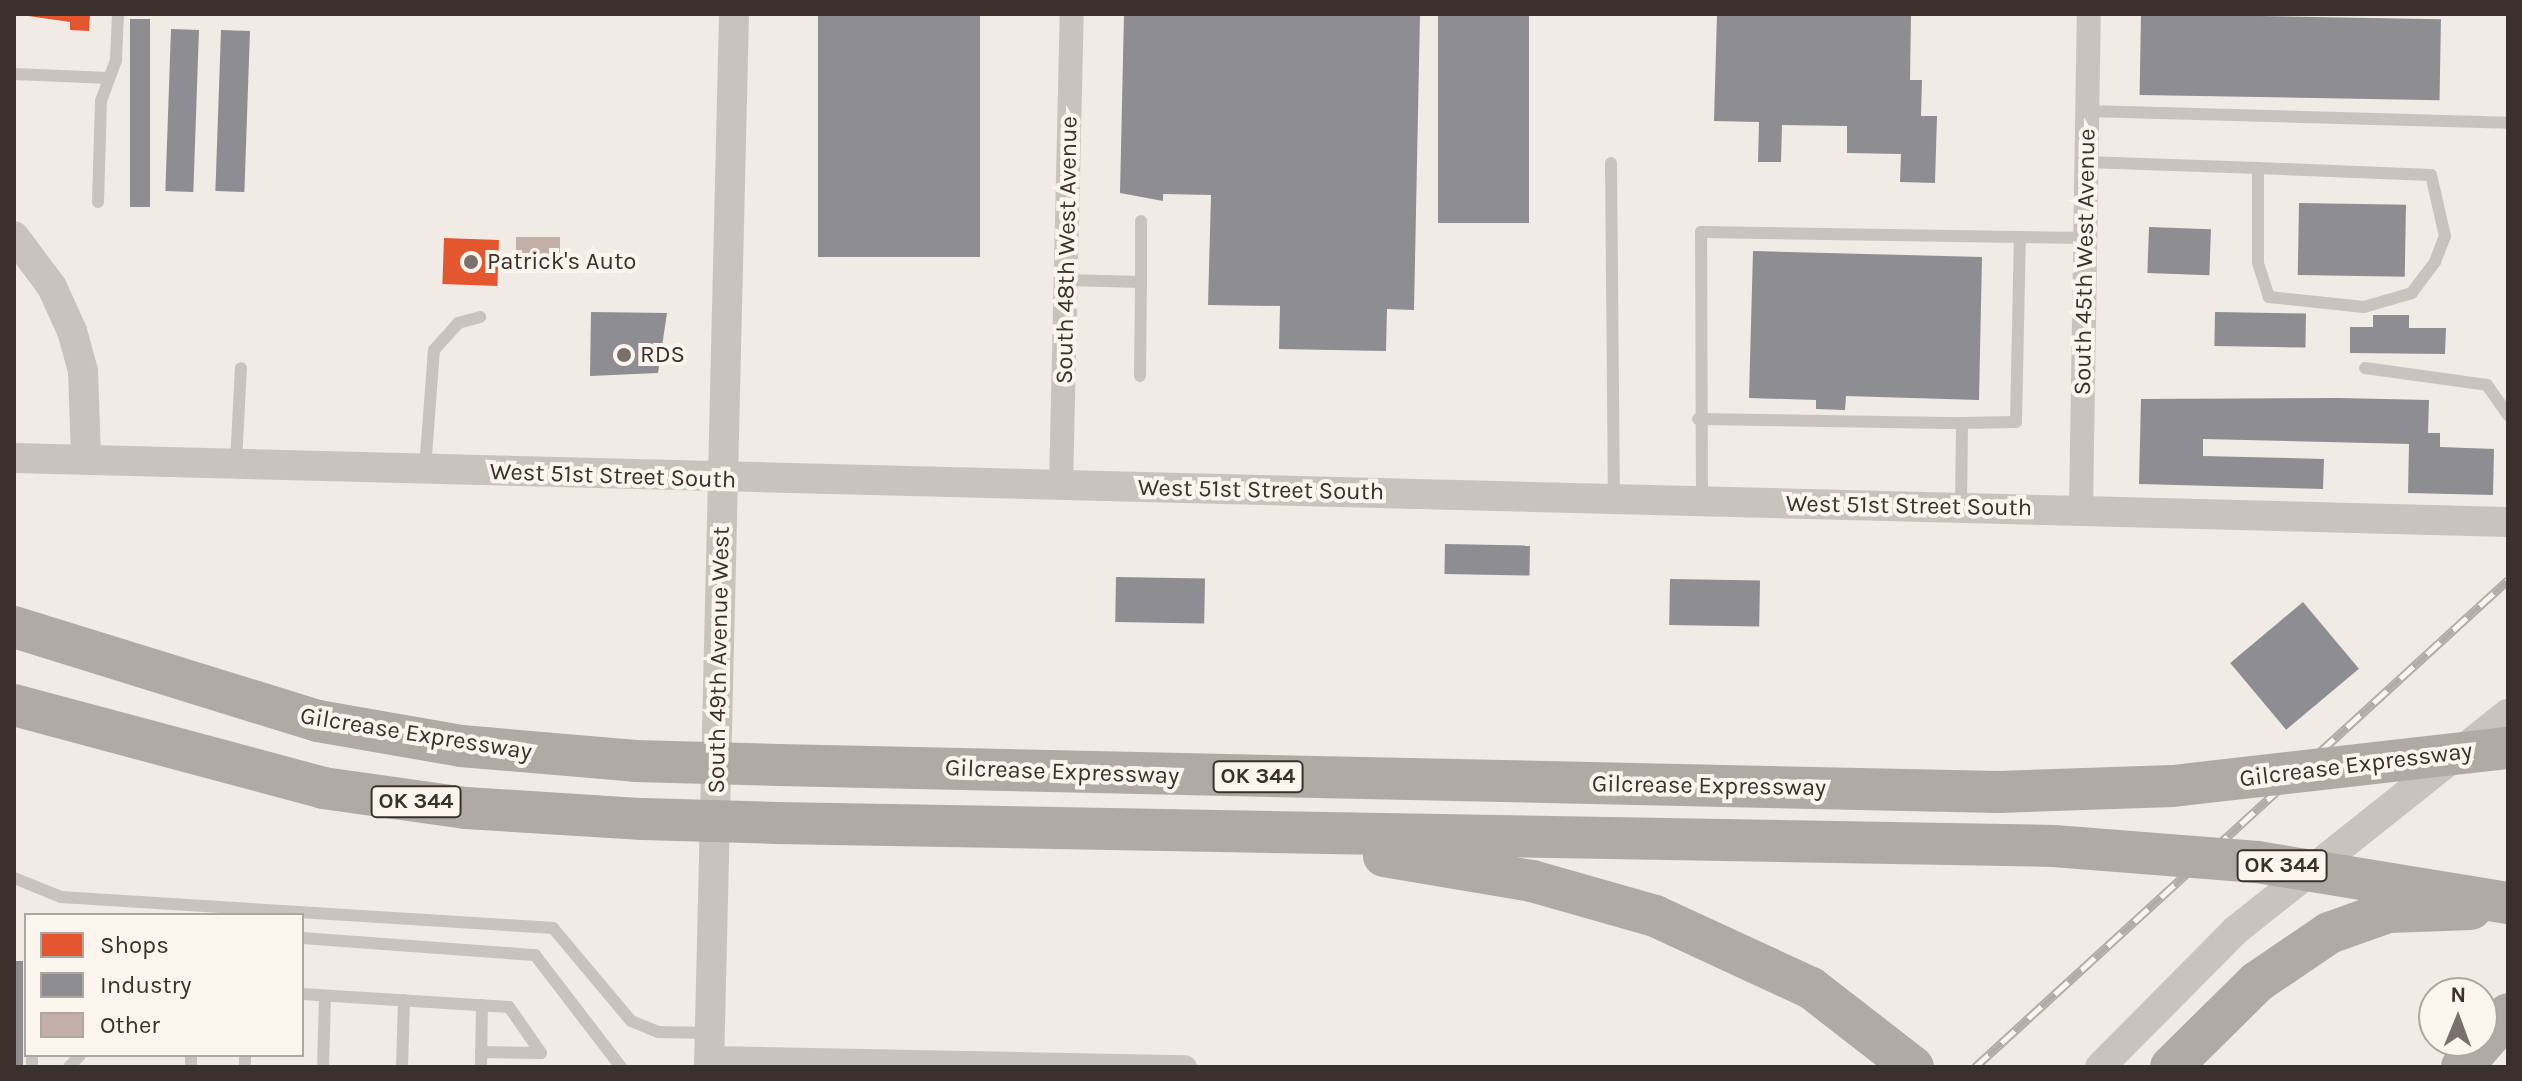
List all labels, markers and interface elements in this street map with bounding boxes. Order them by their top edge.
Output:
street label: South 48th West Avenue [1050,116,1084,384]
street label: South 45th West Avenue [2068,128,2102,396]
place label: Patrick's Auto [487,248,636,276]
marker: Patrick's Auto [462,253,480,271]
place label: RDS [640,341,685,369]
marker: RDS [615,346,633,364]
street label: West 51st Street South [489,457,737,495]
street label: West 51st Street South [1138,473,1384,507]
street label: West 51st Street South [1786,489,2032,523]
street label: South 49th Avenue West [702,526,736,794]
street label: Gilcrease Expressway [298,701,534,767]
street label: Gilcrease Expressway [2238,736,2474,794]
street label: Gilcrease Expressway [944,754,1180,790]
road number: OK 344 [1212,759,1304,795]
street label: Gilcrease Expressway [1592,770,1826,802]
road number: OK 344 [370,784,462,820]
road number: OK 344 [2236,848,2328,884]
legend [24,913,304,1057]
text: Shops [100,931,169,959]
text: Industry [100,971,191,999]
north arrow [2418,977,2498,1057]
text: N [2450,982,2467,1008]
text: Other [100,1011,160,1039]

